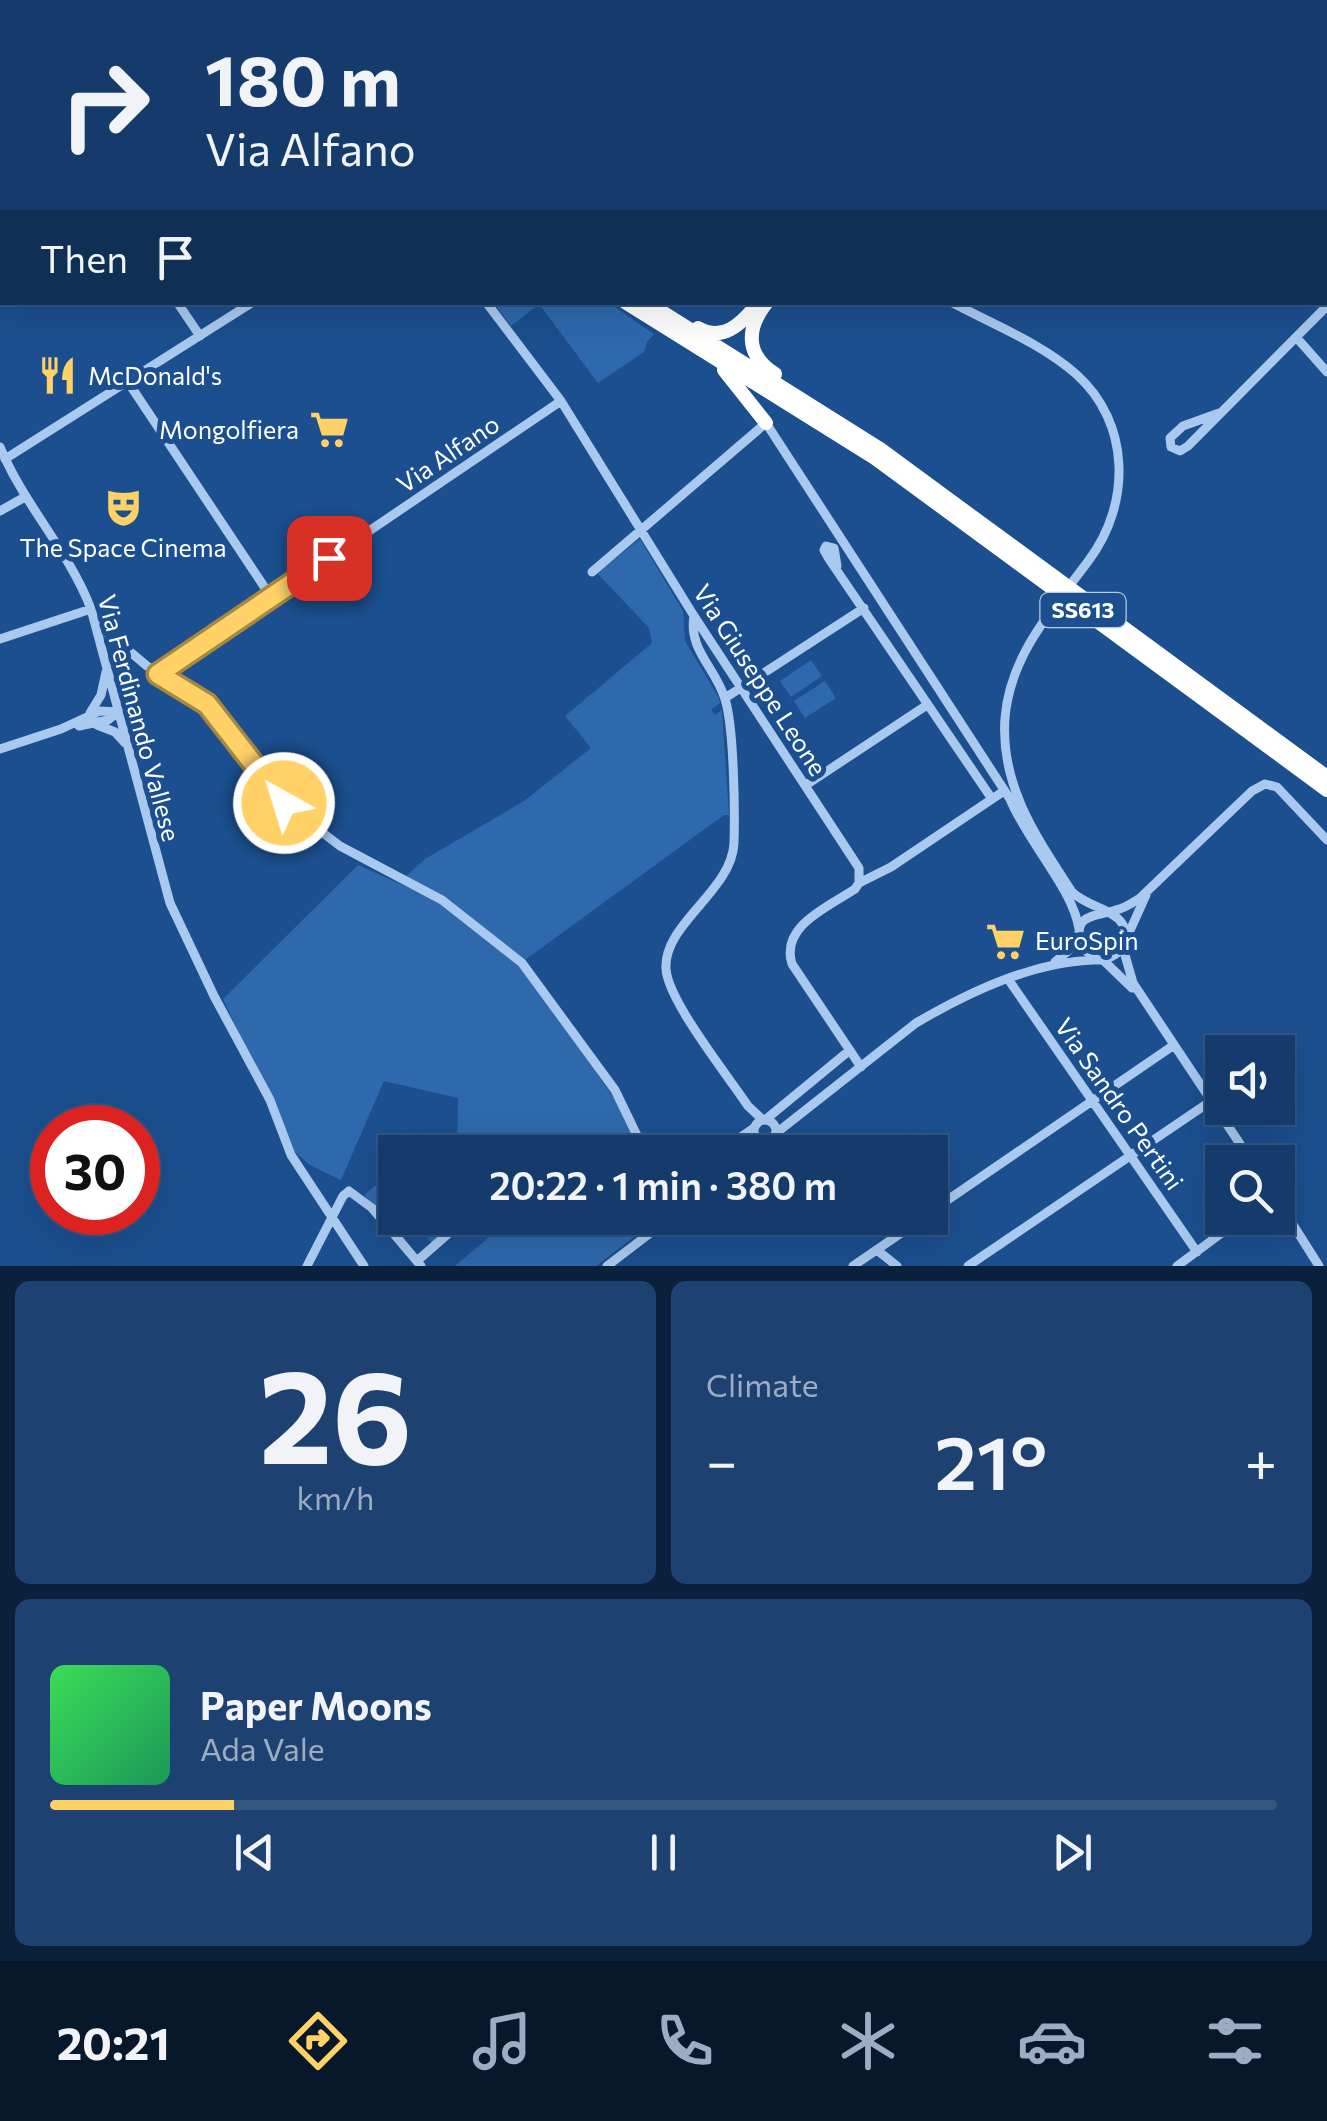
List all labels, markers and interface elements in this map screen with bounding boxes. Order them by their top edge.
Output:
text: 180 m [205,35,401,120]
icon: right [40,40,170,170]
text: Via Alfano [205,120,416,175]
icon: arrive [148,230,203,285]
text: Then [40,234,128,281]
restaurant icon: McDonald's [37,355,79,397]
place label: McDonald's [88,360,222,390]
street label: Via Alfano [391,408,504,498]
supermarket icon: Mongolfiera [308,409,350,451]
place label: Mongolfiera [159,414,299,444]
theatre icon: The Space Cinema [102,486,144,528]
pin [287,516,372,601]
icon: arrive [302,531,357,586]
place label: The Space Cinema [19,532,227,562]
street label: Via Giuseppe Leone [688,578,834,781]
street label: Via Ferdinando Vallese [93,591,187,844]
road number: SS613 [1040,593,1126,627]
position arrow [232,751,336,855]
supermarket icon: EuroSpin [984,920,1026,962]
place label: EuroSpin [1035,925,1139,955]
street label: Via Sandro Pertini [1049,1012,1190,1195]
map controls [1205,1035,1295,1235]
button: sound [1205,1035,1295,1125]
speed limit sign: 30 [30,1105,160,1235]
button: search [1205,1145,1295,1235]
text: 20:22 · 1 min · 380 m [489,1161,837,1208]
text: 26 [259,1332,412,1491]
text: Climate [706,1364,819,1404]
text: 21° [934,1414,1047,1505]
text: − [706,1426,737,1493]
text: + [1245,1426,1277,1493]
text: km/h [297,1477,374,1517]
text: Paper Moons [200,1681,432,1728]
text: Ada Vale [200,1728,325,1768]
icon: previous [227,1825,282,1880]
icon: pause [636,1825,691,1880]
icon: next [1045,1825,1100,1880]
icon: directions [283,2006,353,2076]
icon: music [467,2006,537,2076]
icon: phone [650,2006,720,2076]
icon: climate [833,2006,903,2076]
icon: car [1017,2006,1087,2076]
icon: filters [1200,2006,1270,2076]
text: 20:21 [57,2014,170,2069]

